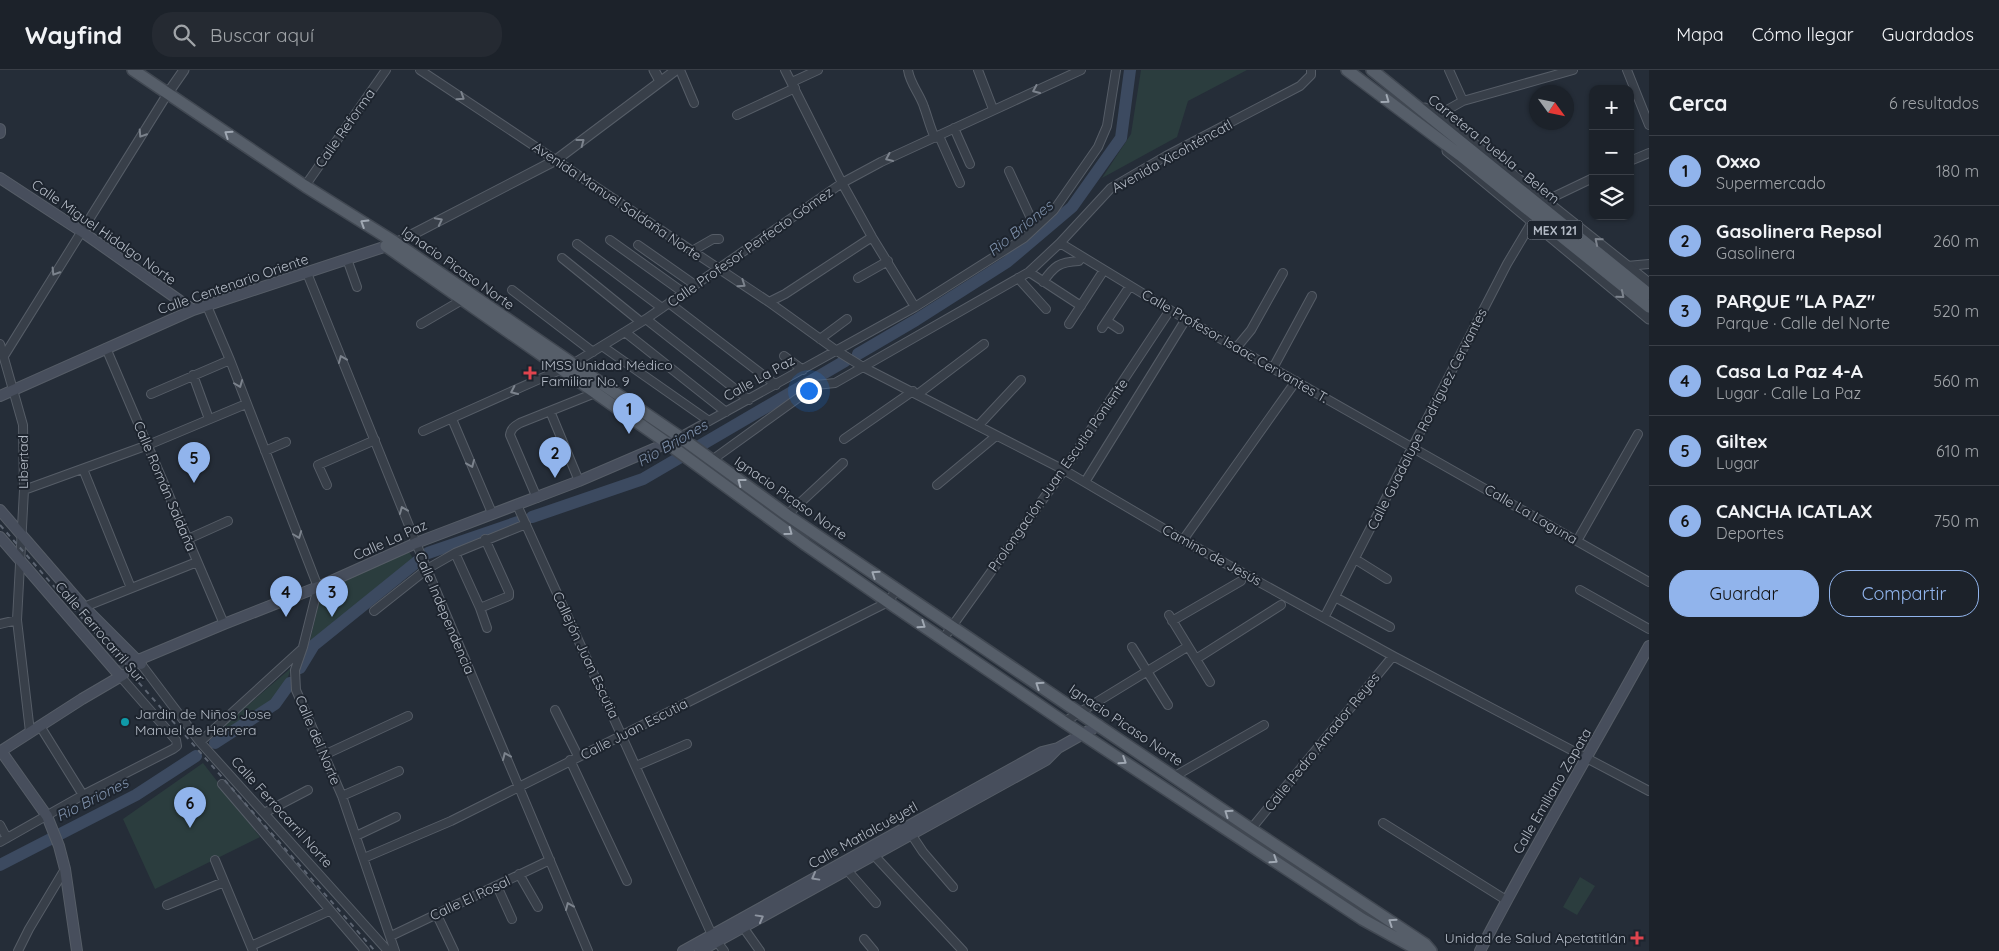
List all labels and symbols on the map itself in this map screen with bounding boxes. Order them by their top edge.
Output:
one-way arrow [1032,84,1041,94]
street label: Calle Reforma [311,85,379,171]
north arrow [1529,85,1574,130]
street label: Carretera Puebla - Belem [1424,90,1564,208]
one-way arrow [455,91,464,100]
one-way arrow [1380,94,1390,103]
street label: Avenida Xicohténcatl [1108,115,1236,197]
one-way arrow [139,129,148,138]
one-way arrow [225,131,234,140]
street label: Avenida Manuel Saldaña Norte [529,138,705,265]
one-way arrow [575,139,584,147]
one-way arrow [885,152,894,163]
street label: Calle Miguel Hidalgo Norte [28,175,180,289]
street label: Calle Profesor Perfecto Gómez [664,183,836,311]
water label: Rio Briones [984,195,1057,260]
one-way arrow [434,217,443,227]
one-way arrow [361,220,370,230]
road number: MEX 121 [1528,220,1582,240]
street label: Ignacio Picaso Norte [398,222,518,314]
one-way arrow [1594,238,1603,247]
street label: Calle Centenario Oriente [155,250,311,318]
one-way arrow [52,266,62,275]
one-way arrow [736,278,745,287]
street label: Calle Profesor Isaac Cervantes T. [1139,285,1331,407]
one-way arrow [1615,289,1624,298]
street label: Calle Guadalupe Rodríguez Cervantes [1363,305,1491,533]
street label: Calle La Paz [720,351,798,405]
one-way arrow [338,355,348,364]
place label: IMSS Unidad Médico Familiar No. 9 [541,356,673,390]
marker: IMSS Unidad Médico Familiar No. 9 [523,366,537,380]
street label: Prolongación Juan Escutia Poniente [984,375,1132,575]
your location [796,378,822,404]
one-way arrow [233,379,243,388]
one-way arrow [510,385,519,395]
pin: 1 [613,393,645,434]
water label: Rio Briones [633,415,712,471]
street label: Calle Román Saldaña [129,418,201,554]
street label: Libertad [14,435,32,489]
pin: 2 [539,437,571,478]
pin: 5 [178,442,210,483]
street label: Ignacio Picaso Norte [731,452,851,544]
one-way arrow [465,459,476,468]
one-way arrow [738,480,747,488]
street label: Calle La Laguna [1481,480,1581,548]
one-way arrow [398,506,408,514]
street label: Calle La Paz [350,516,430,564]
street label: Camino de Jesús [1159,520,1265,590]
one-way arrow [783,526,793,535]
one-way arrow [291,530,302,539]
street label: Calle Independencia [411,549,479,677]
one-way arrow [871,571,881,580]
pin: 4 [270,576,302,617]
pin: 3 [316,576,348,617]
street label: Calle Ferrocarril Sur [51,578,149,687]
street label: Callejón Juan Escutia [549,589,623,721]
one-way arrow [916,619,926,628]
street label: Calle Pedro Amador Reyes [1260,669,1384,815]
street label: Ignacio Picaso Norte [1065,680,1187,770]
one-way arrow [1035,682,1045,691]
street label: Calle del Norte [291,692,345,788]
street label: Calle Juan Escutia [577,694,691,764]
place label: Jardin de Niños Jose Manuel de Herrera [135,705,271,739]
marker: Jardin de Niños Jose Manuel de Herrera [119,716,131,728]
street label: Calle Emiliano Zapata [1509,725,1595,857]
one-way arrow [501,752,512,761]
street label: Calle Ferrocarril Norte [227,753,337,871]
one-way arrow [1118,755,1127,764]
water label: Rio Briones [53,772,132,825]
pin: 6 [174,787,206,828]
street label: Calle Matlalcuéyetl [805,798,921,872]
one-way arrow [1224,809,1233,819]
one-way arrow [1268,854,1277,863]
street label: Calle El Rosal [427,871,513,925]
one-way arrow [811,871,820,881]
one-way arrow [564,902,575,911]
one-way arrow [754,914,763,924]
one-way arrow [1388,919,1398,928]
place label: Unidad de Salud Apetatitlán [1445,929,1626,947]
marker: Unidad de Salud Apetatitlán [1630,931,1644,945]

